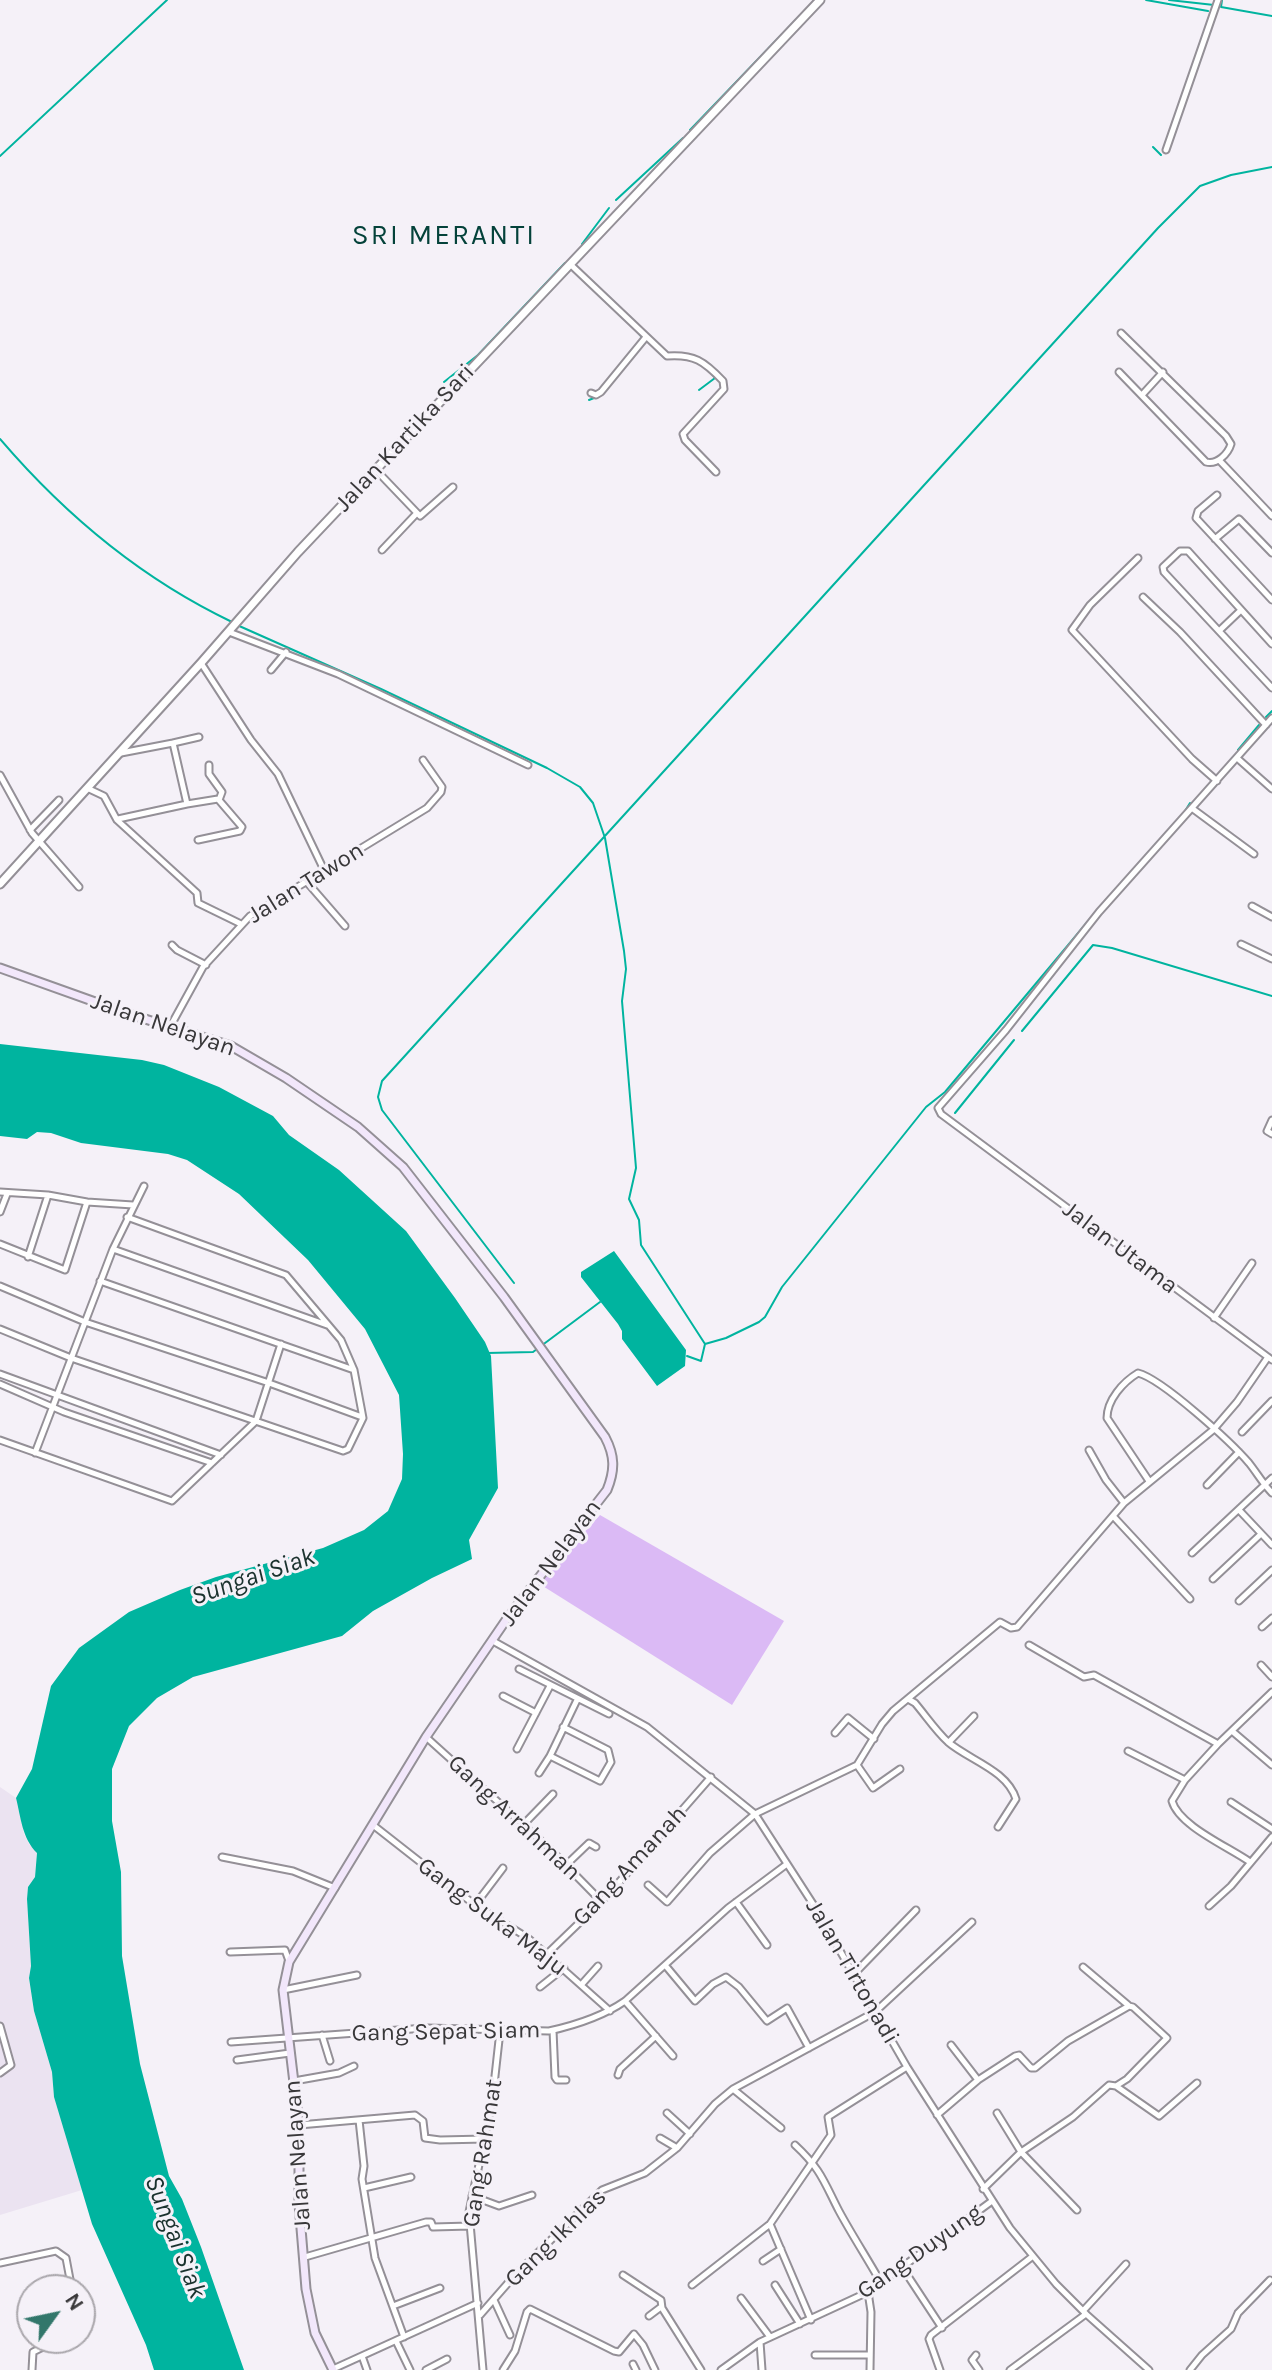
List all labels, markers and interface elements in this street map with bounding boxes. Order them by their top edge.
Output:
district label: SRI MERANTI [352,219,536,253]
street label: Jalan Kartika Sari [329,358,481,518]
street label: Jalan Tawon [243,836,369,930]
street label: Jalan Nelayan [87,987,239,1063]
street label: Jalan Utama [1057,1195,1183,1301]
street label: Jalan Nelayan [494,1494,608,1632]
water label: Sungai Siak [187,1541,319,1613]
street label: Gang Arrahman [442,1749,586,1887]
street label: Gang Amanah [567,1800,693,1932]
street label: Gang Suka Maju [412,1851,572,1983]
street label: Jalan Tirtonadi [799,1895,905,2049]
street label: Gang Sepat Siam [352,2016,540,2048]
street label: Gang Rahmat [457,2077,509,2229]
street label: Jalan Nelayan [278,2079,318,2231]
water label: Sungai Siak [137,2171,213,2303]
street label: Gang Ikhlas [499,2183,613,2293]
street label: Gang Duyung [852,2198,988,2306]
north arrow [16,2274,96,2354]
text: N [59,2288,90,2316]

